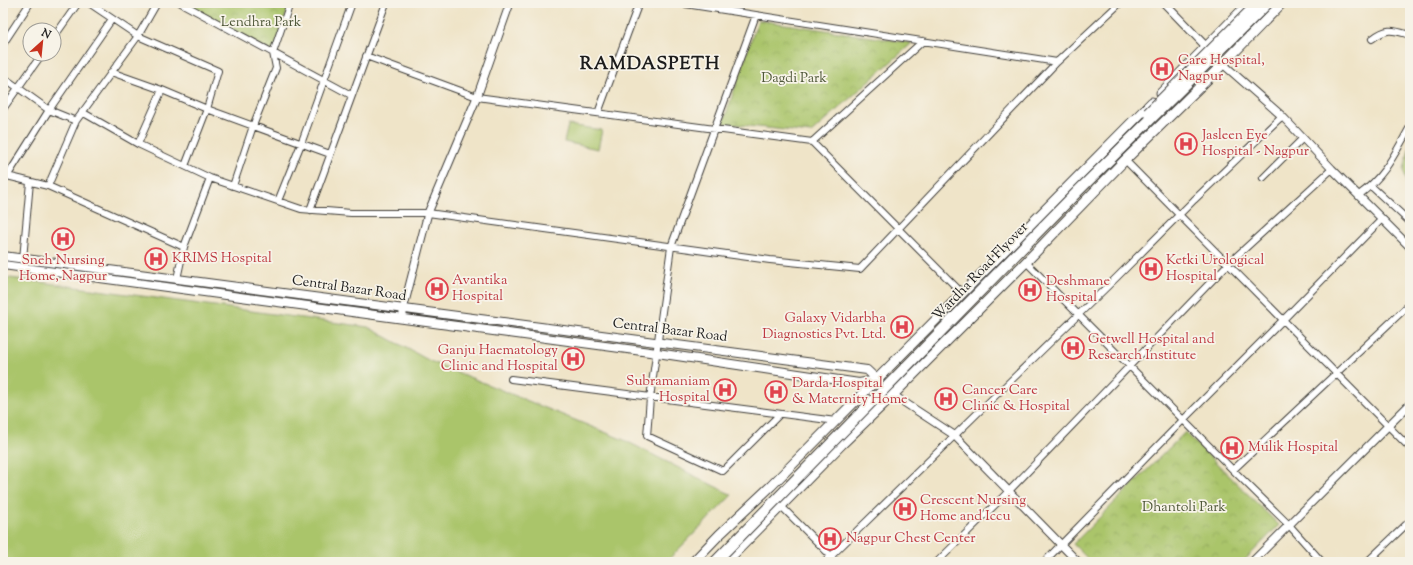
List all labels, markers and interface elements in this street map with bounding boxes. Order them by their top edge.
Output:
park label: Lendhra Park [221,13,302,33]
north arrow [22,22,62,62]
text: N [38,24,54,43]
place label: Care Hospital, Nagpur [1178,51,1265,87]
district label: RAMDASPETH [580,52,720,78]
hospital icon: Care Hospital, Nagpur [1149,56,1175,82]
park label: Dagdi Park [761,69,827,89]
place label: Jasleen Eye Hospital - Nagpur [1201,126,1310,162]
hospital icon: Jasleen Eye Hospital - Nagpur [1173,131,1199,157]
street label: Wardha Road Flyover [929,218,1034,326]
hospital icon: Sneh Nursing Home, Nagpur [50,226,76,252]
hospital icon: KRIMS Hospital [143,246,169,272]
place label: KRIMS Hospital [172,249,272,269]
place label: Sneh Nursing Home, Nagpur [19,251,108,287]
place label: Ketki Urological Hospital [1166,251,1265,287]
hospital icon: Ketki Urological Hospital [1138,256,1164,282]
street label: Central Bazar Road [290,271,408,307]
place label: Avantika Hospital [452,271,508,307]
place label: Deshmane Hospital [1046,272,1110,308]
hospital icon: Avantika Hospital [424,276,450,302]
hospital icon: Deshmane Hospital [1017,277,1043,303]
place label: Galaxy Vidarbha Diagnostics Pvt. Ltd. [762,309,887,345]
street label: Central Bazar Road [611,314,729,348]
hospital icon: Galaxy Vidarbha Diagnostics Pvt. Ltd. [889,314,915,340]
place label: Getwell Hospital and Research Institute [1088,330,1215,366]
hospital icon: Getwell Hospital and Research Institute [1060,335,1086,361]
place label: Ganju Haematology Clinic and Hospital [438,341,558,377]
hospital icon: Ganju Haematology Clinic and Hospital [560,346,586,372]
place label: Subramaniam Hospital [626,372,710,408]
place label: Darda Hospital & Maternity Home [792,374,908,410]
hospital icon: Subramaniam Hospital [712,377,738,403]
hospital icon: Darda Hospital & Maternity Home [763,379,789,405]
place label: Cancer Care Clinic & Hospital [962,381,1070,417]
hospital icon: Cancer Care Clinic & Hospital [933,386,959,412]
hospital icon: Mulik Hospital [1219,435,1245,461]
place label: Mulik Hospital [1248,438,1338,458]
place label: Crescent Nursing Home and Iccu [920,491,1026,527]
hospital icon: Crescent Nursing Home and Iccu [892,496,918,522]
park label: Dhantoli Park [1142,498,1226,518]
hospital icon: Nagpur Chest Center [817,526,843,552]
place label: Nagpur Chest Center [846,529,976,549]

